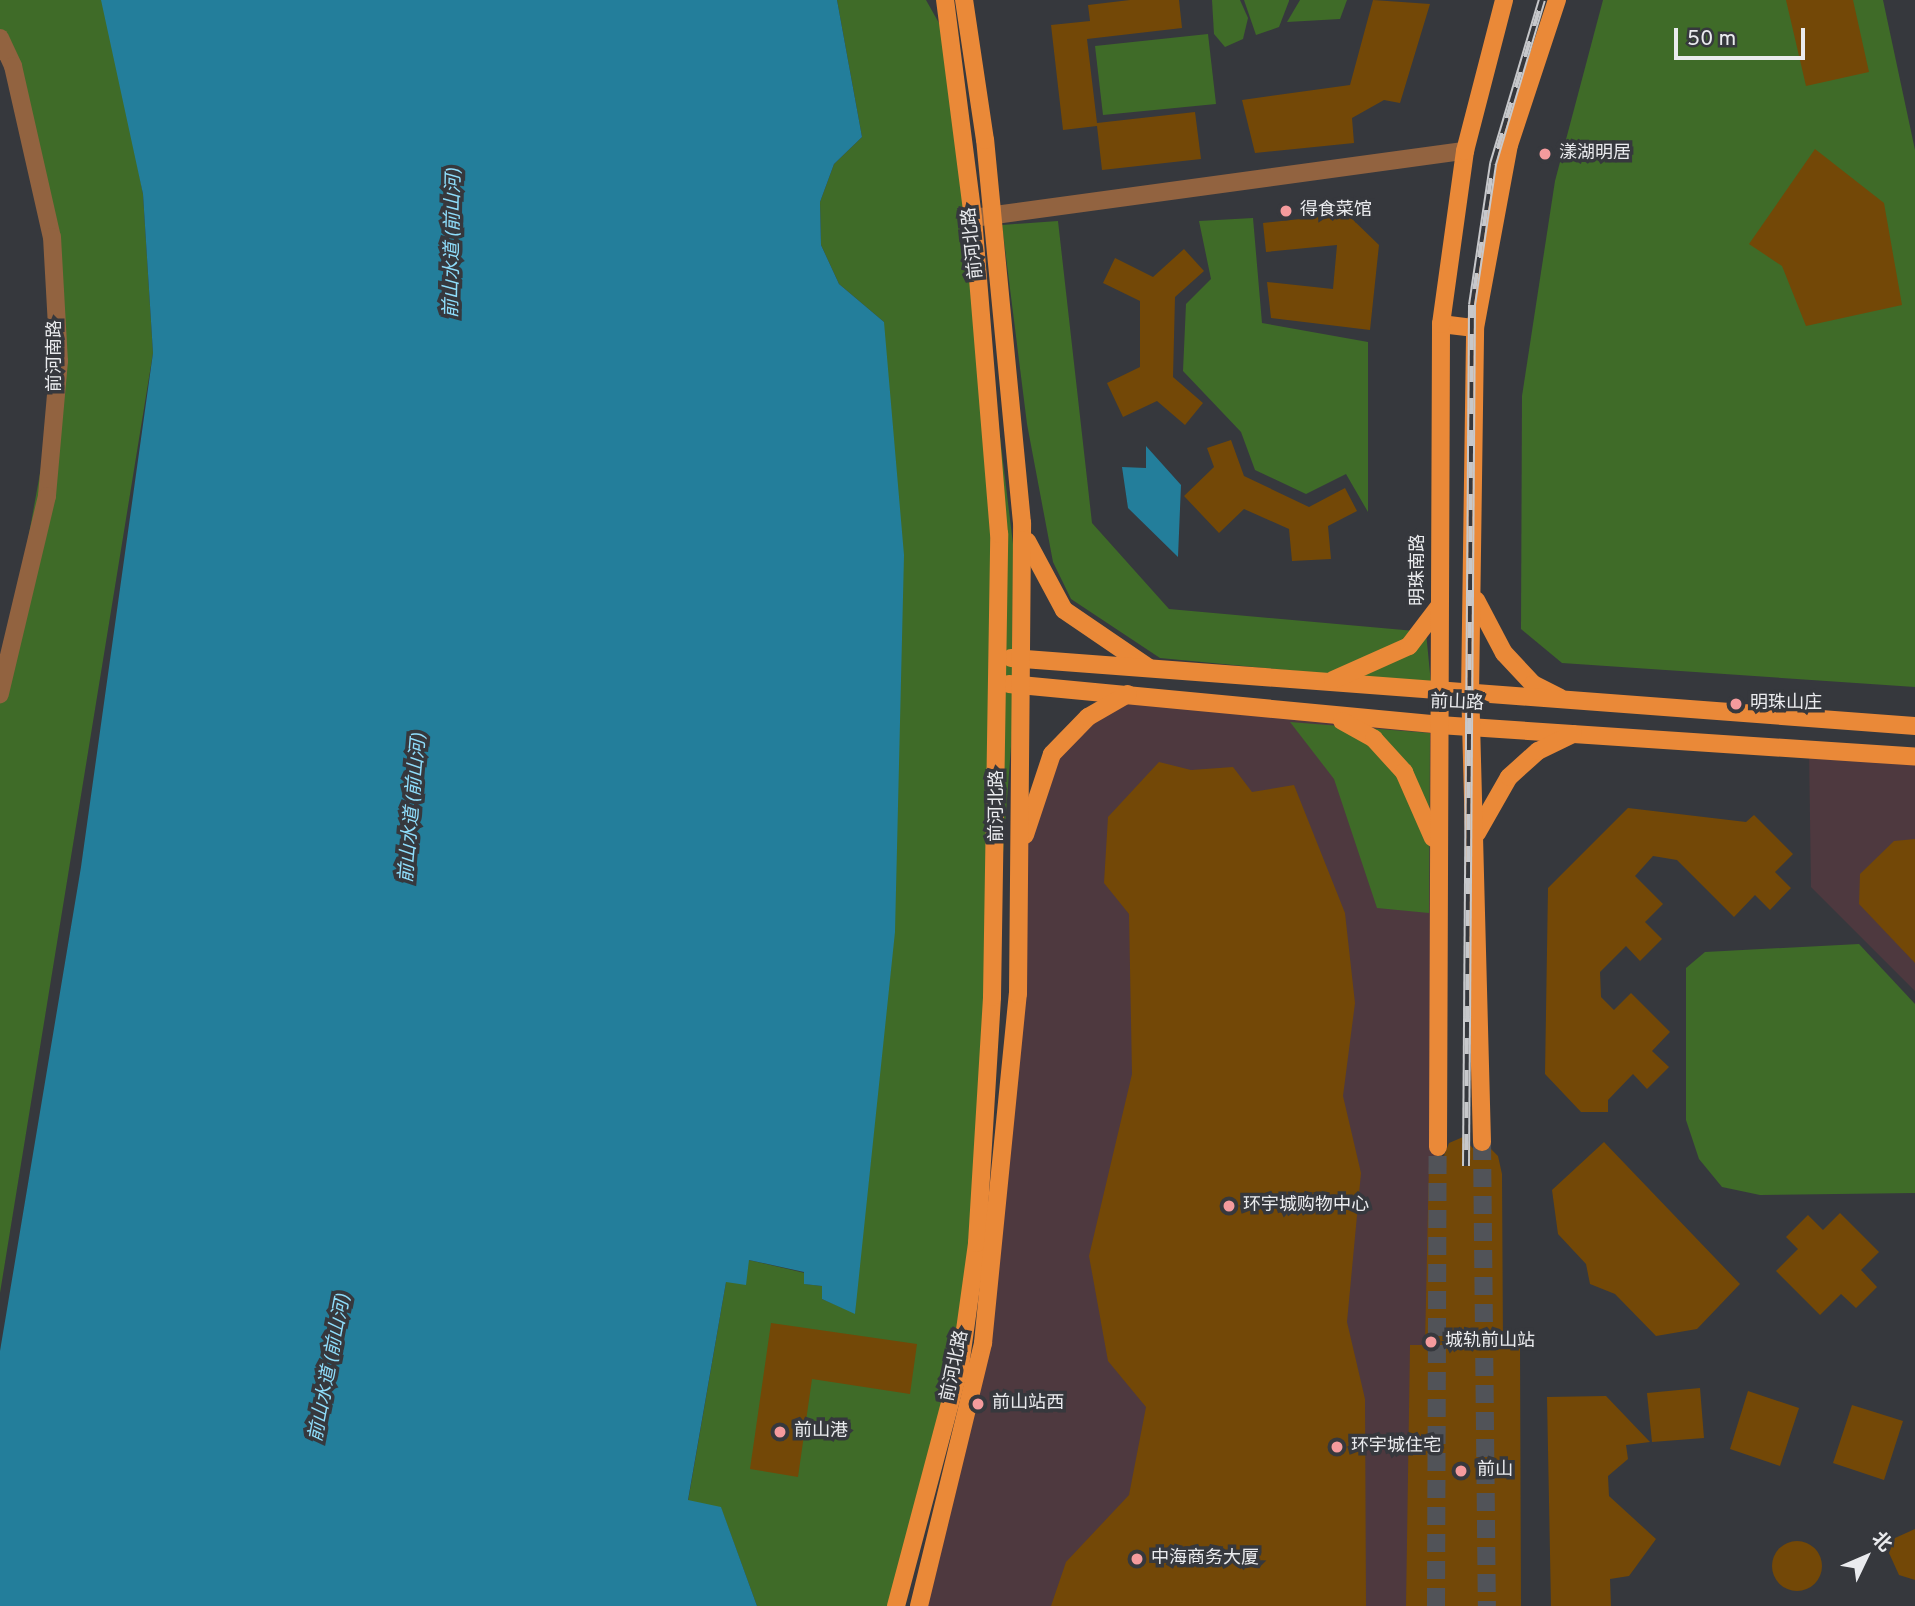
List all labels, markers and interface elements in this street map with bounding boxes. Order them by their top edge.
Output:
scale bar [1677,14,1808,58]
text: 50 m [1687,26,1736,53]
place label: 漾湖明居 [1559,143,1631,165]
marker: 漾湖明居 [1537,146,1553,162]
water label: 前山水道 (前山河) [441,168,467,318]
place label: 得食菜馆 [1300,200,1372,222]
marker: 得食菜馆 [1278,203,1294,219]
street label: 前河北路 [959,206,989,280]
street label: 前河南路 [45,320,67,392]
street label: 明珠南路 [1408,534,1430,606]
street label: 前山路 [1430,692,1484,716]
place label: 明珠山庄 [1750,693,1822,715]
marker: 明珠山庄 [1728,696,1744,712]
water label: 前山水道 (前山河) [396,732,432,884]
street label: 前河北路 [987,770,1009,842]
place label: 环宇城购物中心 [1243,1195,1369,1217]
marker: 环宇城购物中心 [1221,1198,1237,1214]
water label: 前山水道 (前山河) [305,1292,357,1444]
street label: 前河北路 [938,1329,974,1403]
place label: 城轨前山站 [1445,1331,1535,1353]
marker: 城轨前山站 [1423,1334,1439,1350]
place label: 前山站西 [992,1393,1064,1415]
marker: 前山站西 [970,1396,986,1412]
place label: 前山港 [794,1421,848,1443]
marker: 前山港 [772,1424,788,1440]
place label: 环宇城住宅 [1351,1436,1441,1458]
marker: 环宇城住宅 [1329,1439,1345,1455]
place label: 前山 [1477,1460,1513,1482]
marker: 前山 [1451,1461,1471,1481]
north arrow [1831,1522,1901,1592]
text: 北 [1866,1527,1896,1558]
place label: 中海商务大厦 [1151,1548,1259,1570]
marker: 中海商务大厦 [1129,1551,1145,1567]

